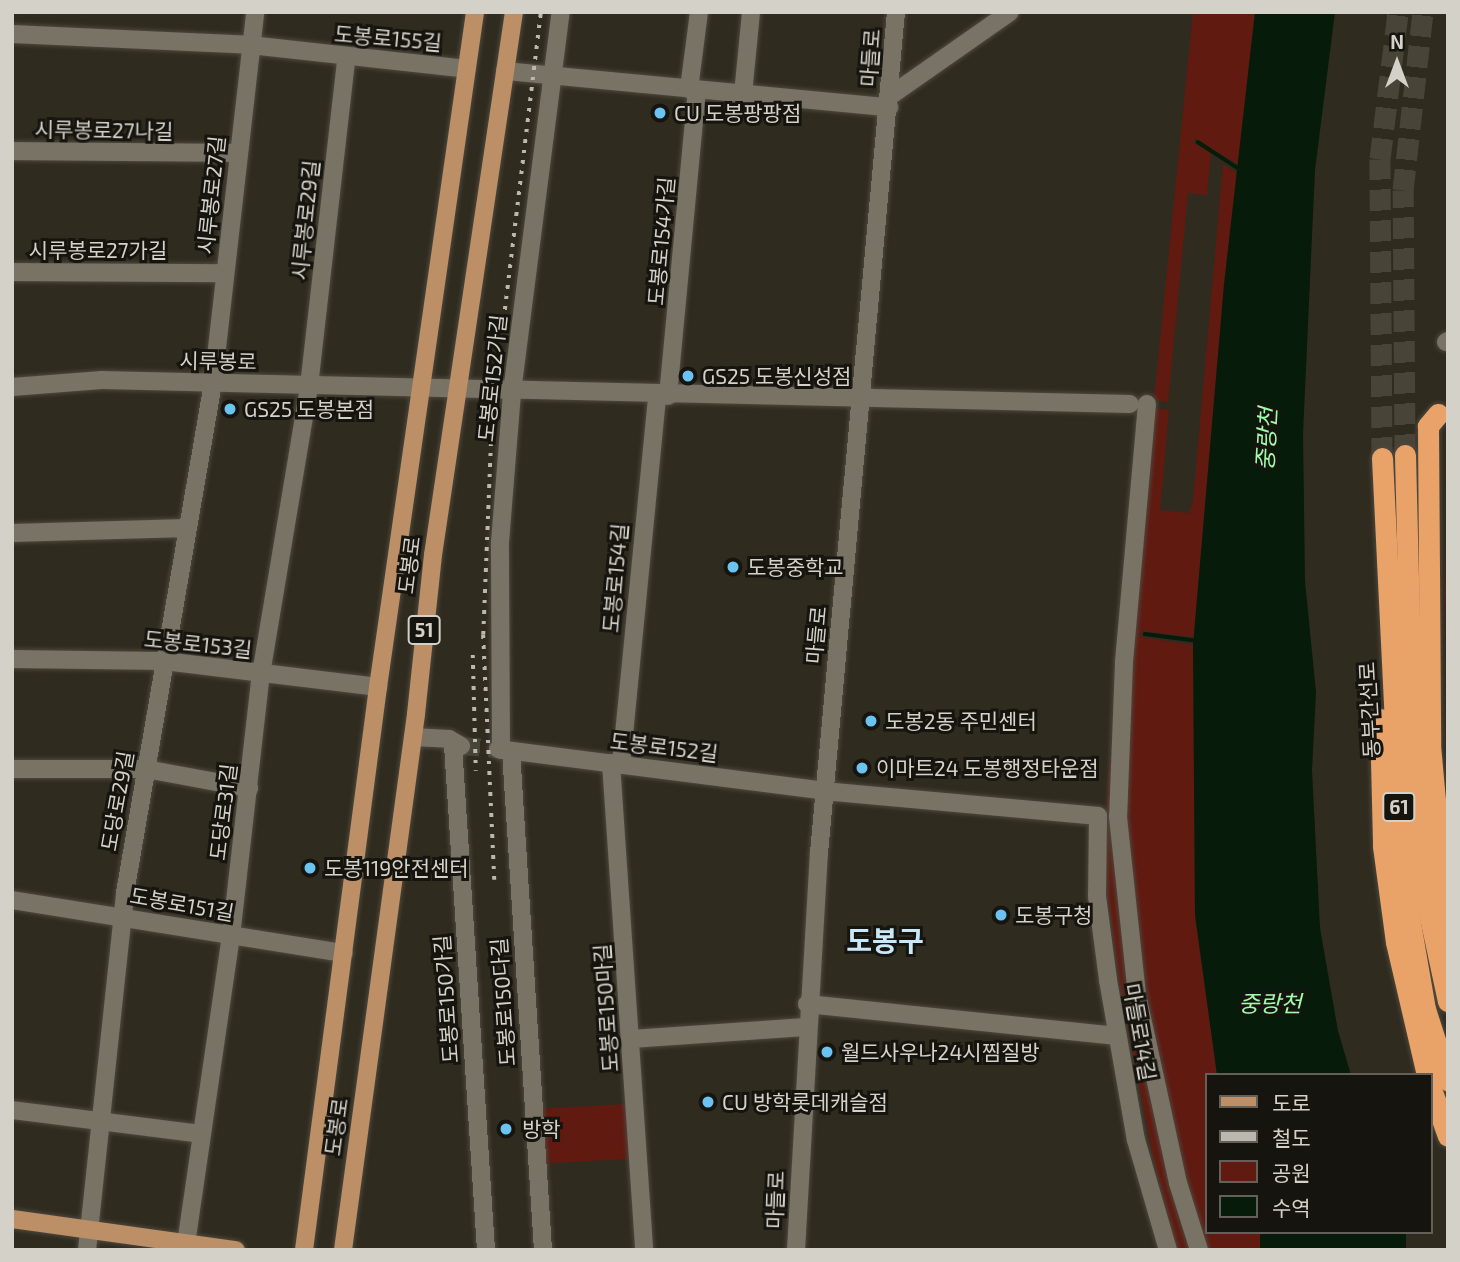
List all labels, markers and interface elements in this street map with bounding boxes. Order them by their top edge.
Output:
street label: 도봉로155길 [333,21,443,55]
street label: 마들로 [855,28,885,88]
north arrow [1362,28,1432,98]
text: N [1390,30,1404,53]
place label: CU 도봉팡팡점 [674,100,801,126]
marker: CU 도봉팡팡점 [652,105,668,121]
street label: 시루봉로27나길 [35,116,173,144]
street label: 시루봉로27길 [192,134,230,256]
street label: 시루봉로29길 [286,159,324,281]
street label: 도봉로154가길 [643,176,679,306]
street label: 시루봉로27가길 [29,237,167,263]
street label: 도봉로152가길 [473,313,511,443]
street label: 시루봉로 [179,348,257,374]
place label: GS25 도봉신성점 [702,363,851,389]
marker: GS25 도봉신성점 [680,368,696,384]
place label: GS25 도봉본점 [244,396,374,422]
marker: GS25 도봉본점 [222,401,238,417]
water label: 중랑천 [1251,407,1281,471]
street label: 도봉로154길 [598,522,632,634]
street label: 도봉로 [393,535,425,595]
place label: 도봉중학교 [747,554,844,580]
marker: 도봉중학교 [725,559,741,575]
street label: 마들로 [801,605,831,665]
road number: 51 [406,614,442,646]
street label: 도봉로153길 [143,626,253,662]
street label: 동부간선로 [1354,661,1384,759]
place label: 도봉2동 주민센터 [885,708,1037,734]
marker: 도봉2동 주민센터 [863,713,879,729]
street label: 도봉로152길 [609,728,719,766]
street label: 도당로29길 [96,749,138,853]
place label: 이마트24 도봉행정타운점 [876,755,1099,781]
marker: 이마트24 도봉행정타운점 [854,760,870,776]
street label: 도당로31길 [205,762,241,862]
road number: 61 [1382,792,1416,822]
place label: 도봉119안전센터 [324,855,469,881]
marker: 도봉119안전센터 [302,860,318,876]
street label: 도봉로151길 [128,882,236,926]
place label: 도봉구청 [1015,902,1092,928]
marker: 도봉구청 [993,907,1009,923]
district label: 도봉구 [846,923,924,957]
street label: 도봉로150가길 [429,934,463,1064]
street label: 도봉로150다길 [486,937,520,1067]
street label: 도봉로150마길 [589,943,623,1073]
street label: 마들로14길 [1119,981,1161,1083]
water label: 중랑천 [1238,989,1302,1017]
place label: 월드사우나24시찜질방 [841,1039,1040,1065]
marker: 월드사우나24시찜질방 [819,1044,835,1060]
legend [1204,1073,1432,1234]
place label: CU 방학롯데캐슬점 [722,1089,888,1115]
text: 도로 [1272,1090,1311,1115]
marker: CU 방학롯데캐슬점 [700,1094,716,1110]
street label: 도봉로 [319,1097,353,1157]
place label: 방학 [522,1116,561,1142]
marker: 방학 [496,1119,516,1139]
text: 철도 [1272,1125,1311,1150]
text: 공원 [1272,1160,1311,1185]
street label: 마들로 [761,1171,789,1229]
text: 수역 [1272,1195,1311,1220]

